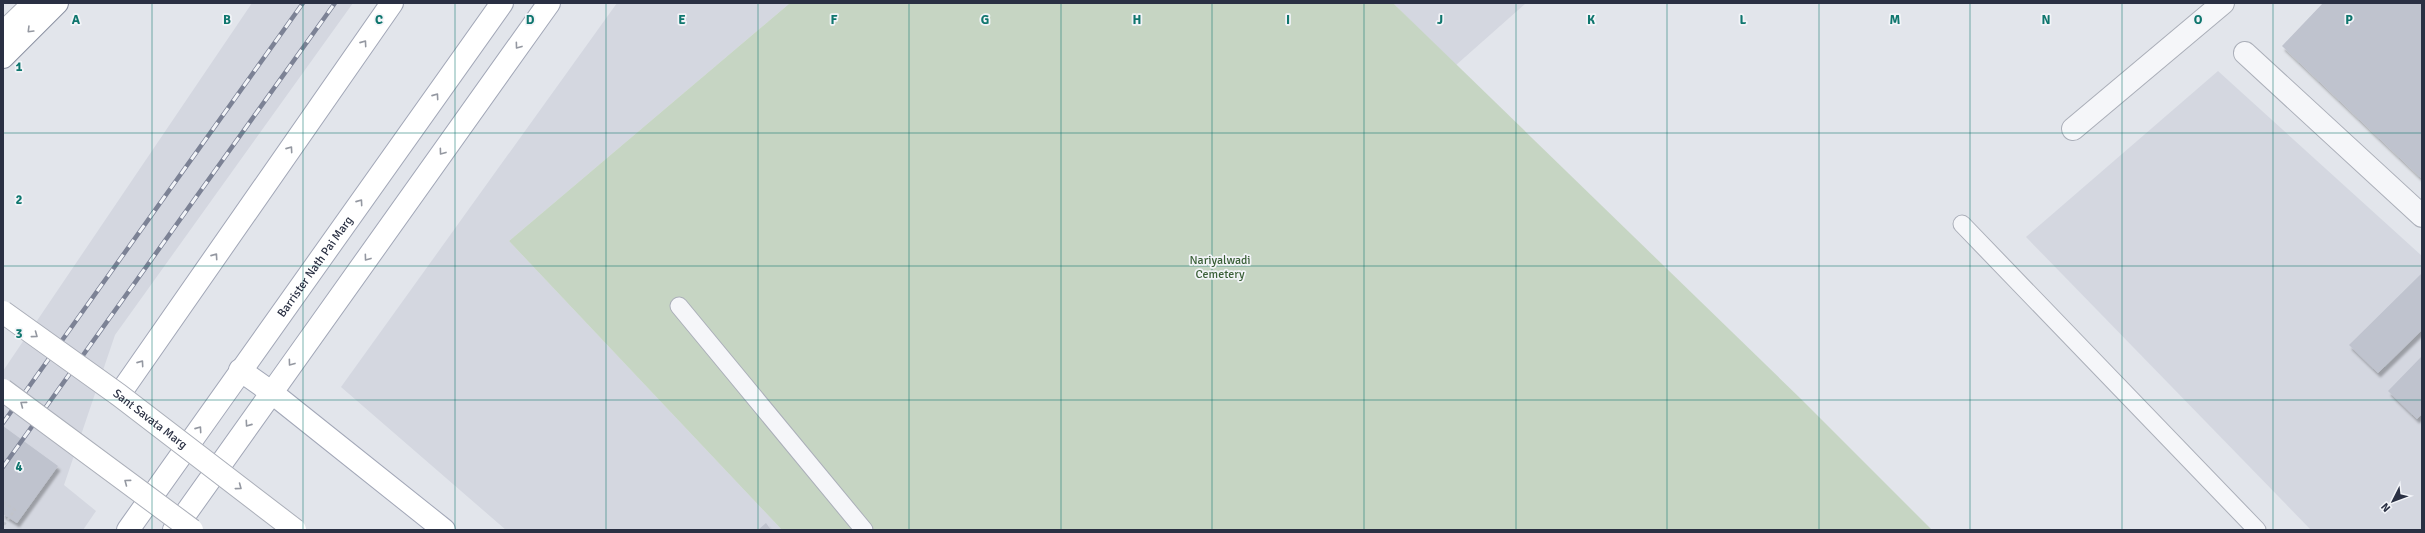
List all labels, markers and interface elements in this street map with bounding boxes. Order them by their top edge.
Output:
text: A [72,12,81,28]
text: B [223,12,231,28]
text: C [375,12,383,28]
text: D [526,12,535,28]
text: E [678,12,686,28]
text: F [831,12,838,28]
text: G [981,12,989,28]
text: H [1133,12,1141,28]
text: I [1286,12,1290,28]
text: J [1437,12,1443,28]
text: K [1587,12,1595,28]
text: L [1740,12,1747,28]
text: M [1890,12,1901,28]
text: N [2041,12,2051,28]
text: O [2194,12,2203,28]
text: P [2345,12,2353,28]
one-way arrow [27,25,35,33]
one-way arrow [359,40,367,47]
one-way arrow [515,42,523,49]
text: 1 [15,59,23,75]
one-way arrow [431,93,439,100]
one-way arrow [285,147,292,154]
one-way arrow [439,148,447,155]
text: 2 [15,192,23,208]
one-way arrow [355,199,363,206]
street label: Barrister Nath Pai Marg [274,213,356,320]
one-way arrow [210,253,218,260]
one-way arrow [365,253,372,260]
park label: Nariyalwadi Cemetery [1189,253,1251,282]
text: 3 [15,326,23,342]
one-way arrow [30,330,37,337]
one-way arrow [289,359,296,366]
one-way arrow [136,360,143,367]
street label: Sant Savata Marg [110,386,190,453]
one-way arrow [20,402,27,409]
one-way arrow [245,420,253,427]
one-way arrow [194,427,201,434]
text: 4 [15,459,23,475]
one-way arrow [125,480,132,487]
north arrow [2373,481,2413,521]
one-way arrow [234,482,241,489]
text: N [2379,500,2393,515]

